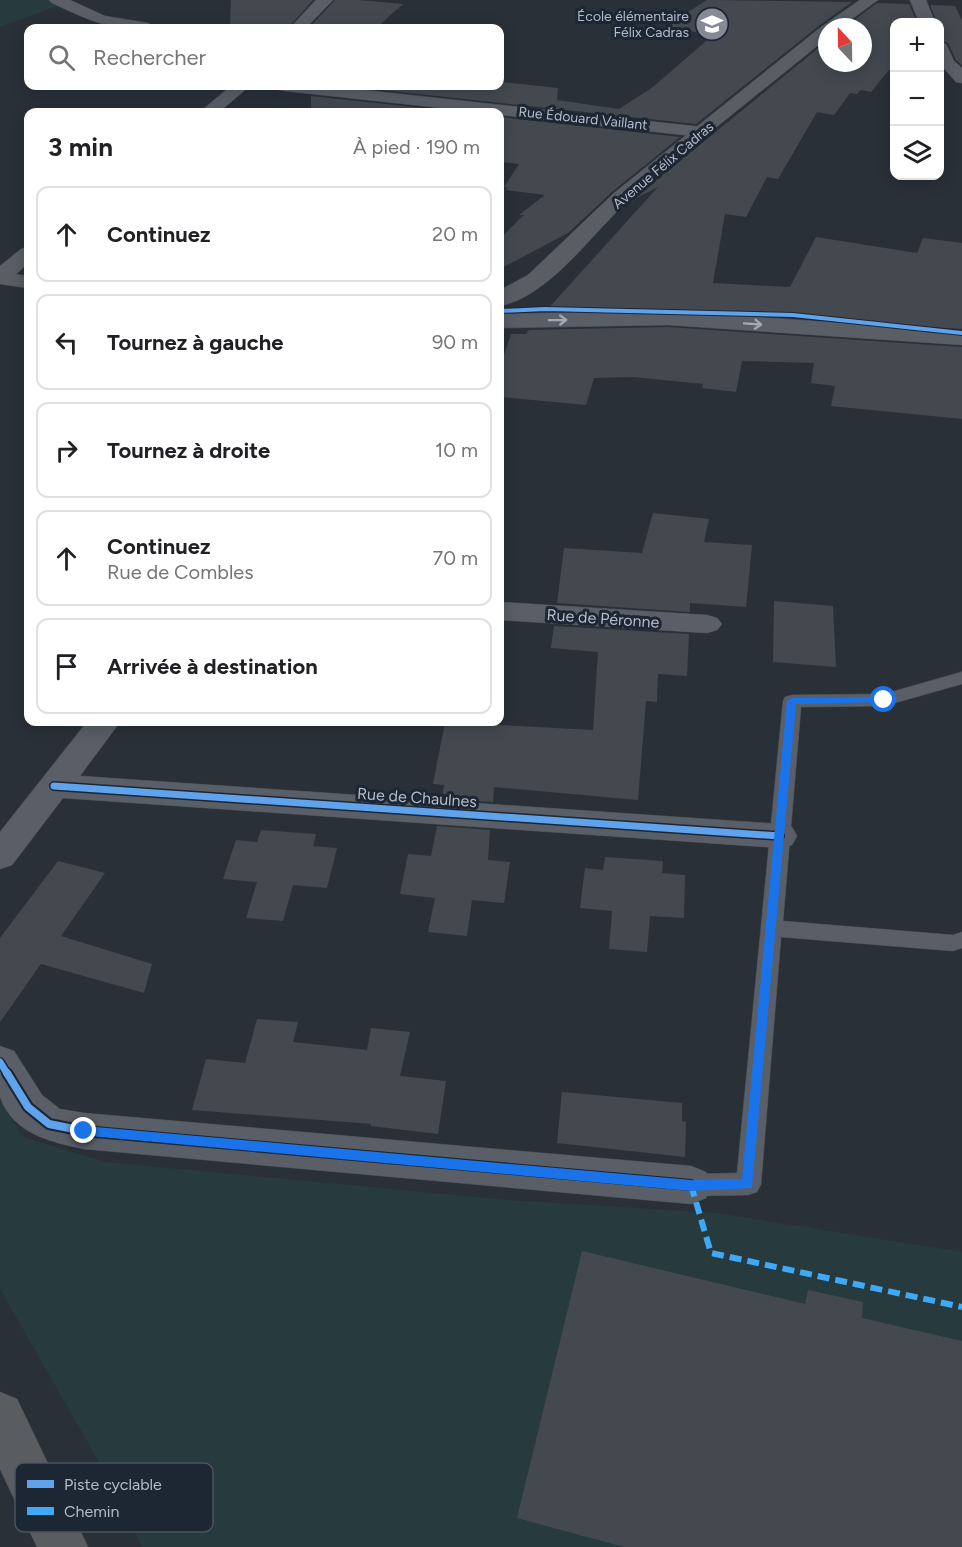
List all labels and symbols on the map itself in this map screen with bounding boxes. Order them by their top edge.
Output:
school or university icon: École élémentaire Félix Cadras [694,6,730,42]
place label: École élémentaire Félix Cadras [577,8,689,41]
north arrow [818,18,872,72]
street label: Rue Édouard Vaillant [518,103,648,134]
street label: Avenue Félix Cadras [610,118,717,212]
one-way arrow [547,314,567,325]
one-way arrow [742,319,762,330]
street label: Rue de Péronne [546,605,660,632]
route start [870,686,896,712]
street label: Rue de Chaulnes [357,784,477,811]
route end [70,1117,96,1143]
legend [15,1463,213,1532]
text: Piste cyclable [64,1475,162,1494]
text: Chemin [64,1502,120,1521]

